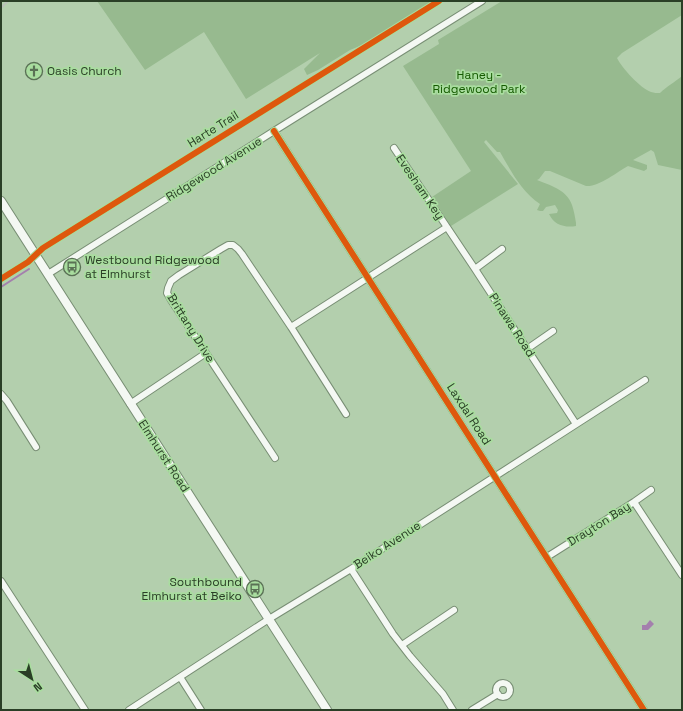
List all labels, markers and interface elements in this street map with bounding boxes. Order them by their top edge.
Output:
church icon: Oasis Church [24,61,44,81]
place label: Oasis Church [47,63,122,79]
park label: Haney - Ridgewood Park [432,67,526,97]
street label: Harte Trail [184,107,242,151]
street label: Ridgewood Avenue [163,133,265,205]
street label: Evesham Key [392,151,448,223]
place label: Westbound Ridgewood at Elmhurst [85,252,220,282]
bus stop icon: Westbound Ridgewood at Elmhurst [62,257,82,277]
street label: Pinawa Road [485,290,539,360]
street label: Brittany Drive [164,291,218,365]
street label: Laxdal Road [443,380,495,448]
street label: Elmhurst Road [135,417,193,495]
street label: Drayton Bay [564,498,634,550]
street label: Beiko Avenue [350,517,424,573]
place label: Southbound Elmhurst at Beiko [142,574,242,604]
bus stop icon: Southbound Elmhurst at Beiko [245,579,265,599]
north arrow [12,659,52,699]
text: N [31,679,45,695]

